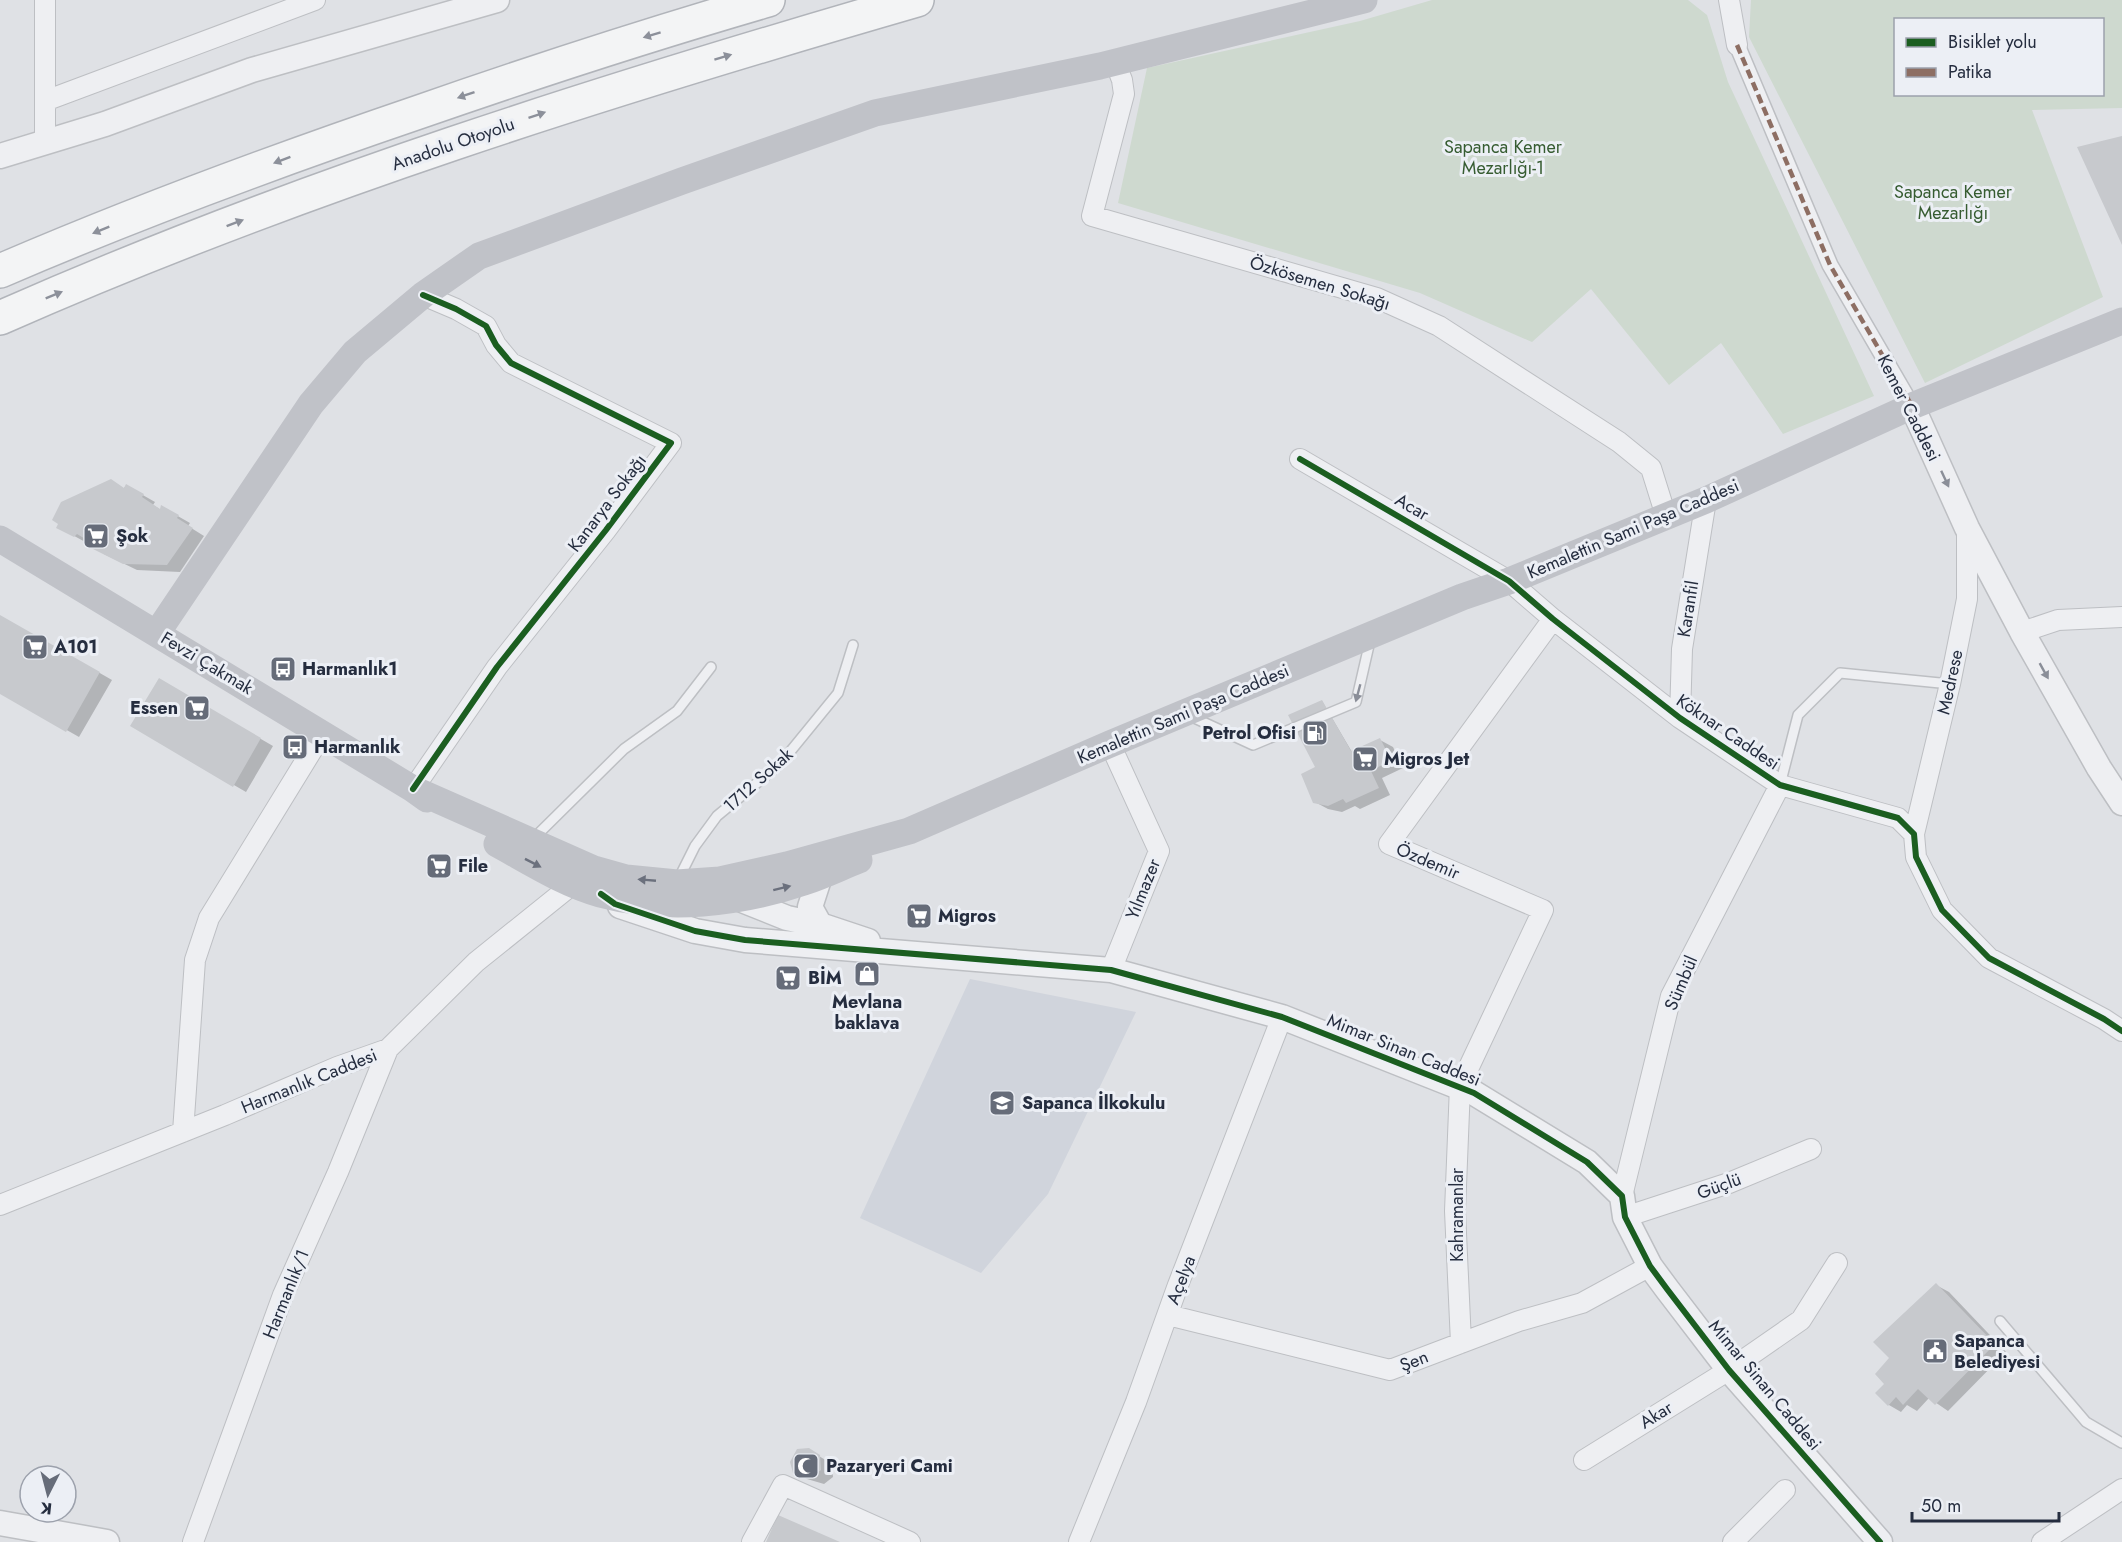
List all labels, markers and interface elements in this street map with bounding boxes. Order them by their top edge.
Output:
legend [1894,18,2104,96]
text: Bisiklet yolu [1948,29,2037,55]
one-way arrow [643,31,661,40]
one-way arrow [714,52,732,61]
text: Patika [1948,59,1992,85]
one-way arrow [457,91,475,101]
one-way arrow [528,110,546,120]
street label: Anadolu Otoyolu [388,111,518,177]
park label: Sapanca Kemer Mezarlığı-1 [1444,134,1563,181]
one-way arrow [273,156,291,165]
park label: Sapanca Kemer Mezarlığı [1894,179,2013,226]
one-way arrow [226,217,244,227]
one-way arrow [91,225,109,235]
street label: Özkösemen Sokağı [1246,249,1394,317]
one-way arrow [45,290,63,300]
street label: Kemer Caddesi [1871,350,1947,466]
street label: Kanarya Sokağı [561,449,653,557]
one-way arrow [1940,470,1950,488]
street label: Kemalettin Sami Paşa Caddesi [1523,473,1743,585]
street label: Acar [1390,487,1435,527]
supermarket icon: Şok [81,521,111,551]
place label: Şok [116,523,149,549]
street label: Karanfil [1671,579,1705,639]
street label: Fevzi Çakmak [156,625,258,701]
supermarket icon: A101 [20,632,50,662]
place label: A101 [53,634,97,660]
street label: Medrese [1930,647,1970,717]
bus stop icon: Harmanlık1 [268,654,298,684]
place label: Harmanlık1 [302,656,397,682]
street label: Kemalettin Sami Paşa Caddesi [1073,658,1293,770]
one-way arrow [2039,663,2049,680]
one-way arrow [1353,684,1362,702]
street label: Köknar Caddesi [1671,688,1785,776]
supermarket icon: Essen [182,693,212,723]
place label: Essen [130,695,178,721]
fuel station icon: Petrol Ofisi [1300,718,1330,748]
place label: Petrol Ofisi [1202,720,1296,746]
bus stop icon: Harmanlık [280,732,310,762]
place label: Harmanlık [314,734,401,760]
street label: 1712 Sokak [718,742,799,818]
supermarket icon: Migros Jet [1350,744,1380,774]
place label: Migros Jet [1384,746,1470,772]
street label: Özdemir [1392,836,1465,886]
supermarket icon: File [424,851,454,881]
place label: File [458,853,488,879]
street label: Yılmazer [1119,854,1167,923]
one-way arrow [525,859,542,868]
one-way arrow [637,875,656,885]
one-way arrow [773,882,791,892]
supermarket icon: Migros [904,901,934,931]
place label: Migros [938,903,996,929]
street label: Sümbül [1658,952,1704,1014]
shop icon: Mevlana baklava [852,959,882,989]
supermarket icon: BİM [773,963,803,993]
place label: BİM [808,965,842,991]
place label: Mevlana baklava [832,989,902,1036]
street label: Mimar Sinan Caddesi [1323,1007,1485,1093]
street label: Harmanlık Caddesi [237,1042,381,1120]
school or university icon: Sapanca İlkokulu [987,1088,1017,1118]
place label: Sapanca İlkokulu [1022,1090,1165,1116]
street label: Güçlü [1693,1166,1745,1206]
street label: Kahramanlar [1444,1167,1470,1262]
street label: Harmanlık/1 [256,1245,316,1343]
street label: Açelya [1160,1252,1202,1308]
street label: Mimar Sinan Caddesi [1702,1314,1828,1456]
place label: Sapanca Belediyesi [1954,1328,2040,1375]
public building icon: Sapanca Belediyesi [1920,1336,1950,1366]
street label: Şen [1396,1344,1432,1378]
street label: Akar [1634,1394,1678,1435]
mosque icon: Pazaryeri Cami [791,1451,821,1481]
place label: Pazaryeri Cami [826,1453,953,1479]
north arrow [18,1464,78,1524]
scale bar [1912,1485,2059,1523]
text: 50 m [1921,1493,1961,1519]
text: K [39,1496,53,1520]

